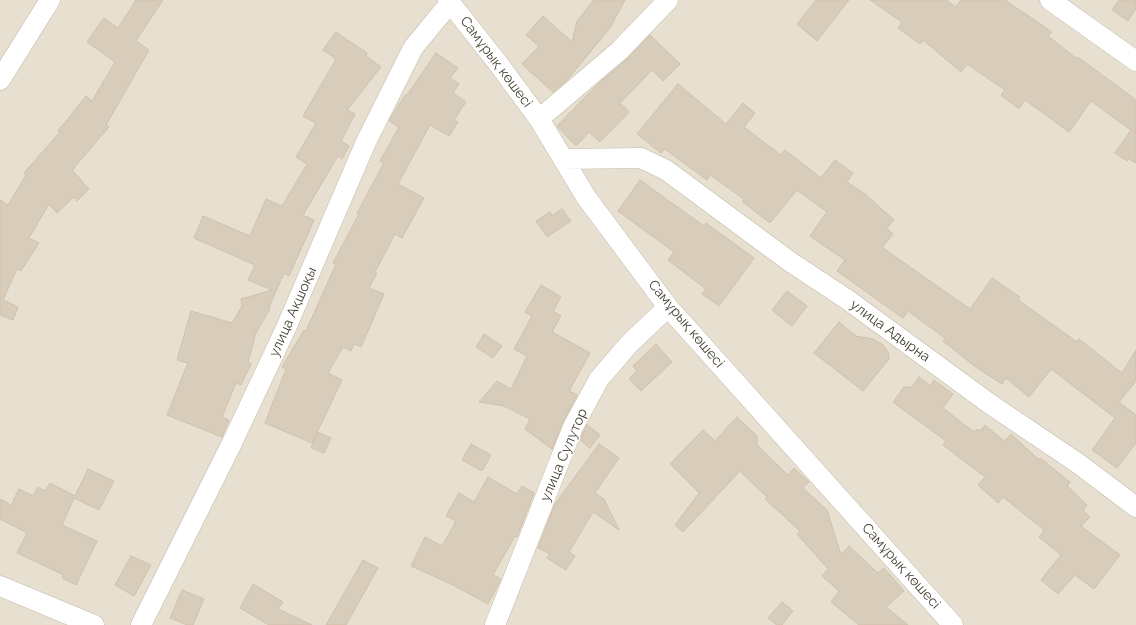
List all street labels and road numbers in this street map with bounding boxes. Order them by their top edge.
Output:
street label: Самұрық көшесі [456,13,536,111]
street label: улица Ақшоқы [266,264,320,360]
street label: Самұрық көшесі [644,277,728,371]
street label: улица Адырна [847,296,933,366]
street label: улица Сулутор [537,406,591,504]
street label: Самұрық көшесі [858,520,944,612]

